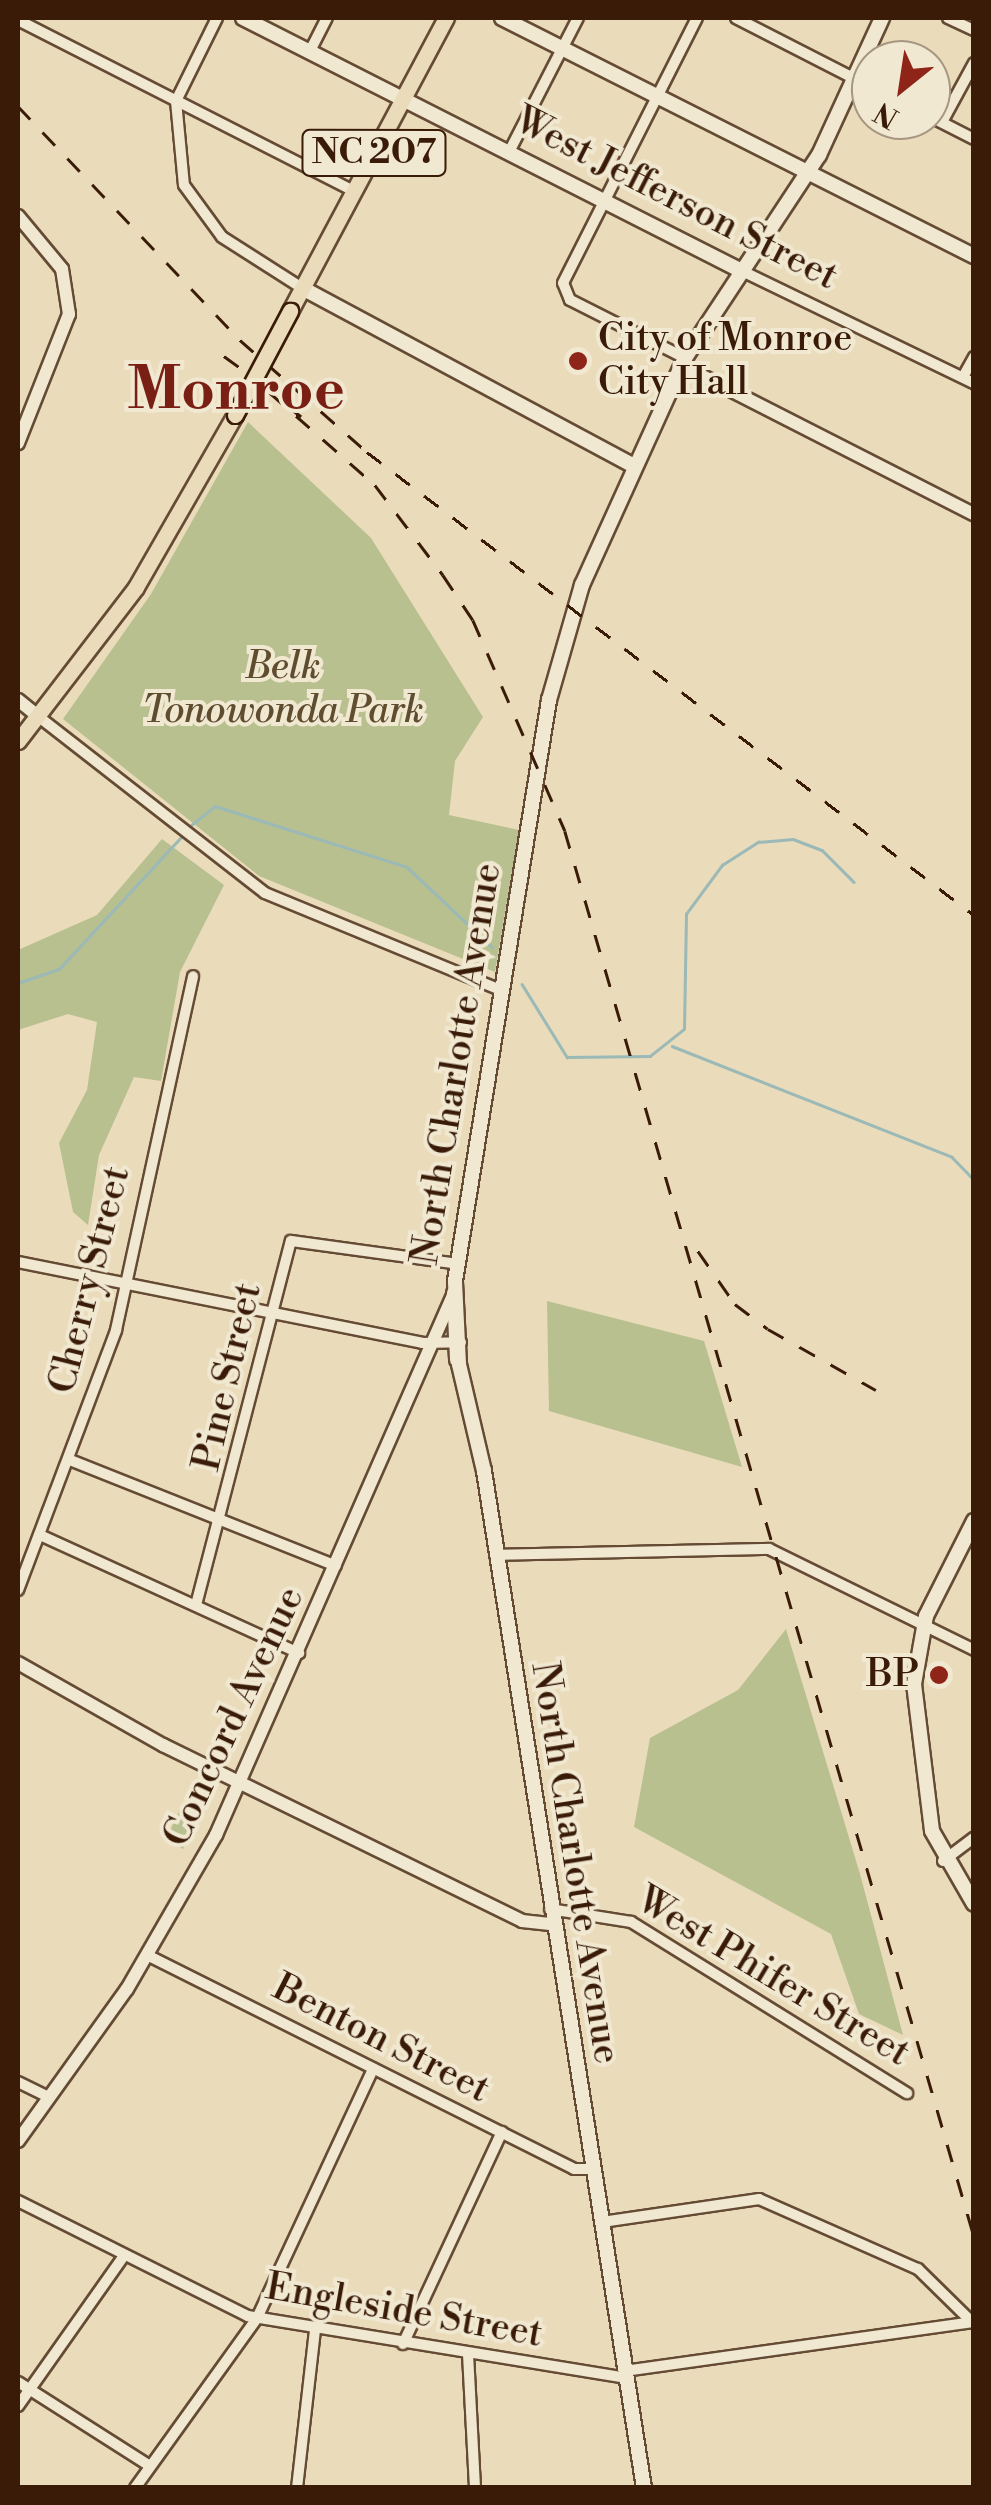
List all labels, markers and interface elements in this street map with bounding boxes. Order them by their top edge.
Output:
north arrow [851,40,951,140]
text: N [868,94,905,135]
street label: West Jefferson Street [507,98,845,300]
road number: NC 207 [299,123,449,183]
place label: City of Monroe City Hall [598,316,852,406]
marker: City of Monroe City Hall [567,350,589,372]
district label: Monroe [127,356,345,426]
park label: Belk Tonowonda Park [142,644,424,734]
street label: North Charlotte Avenue [403,860,511,1268]
street label: Cherry Street [40,1162,140,1398]
street label: Pine Street [184,1279,272,1475]
street label: Concord Avenue [154,1580,314,1854]
place label: BP [866,1652,919,1698]
street label: North Charlotte Avenue [521,1659,629,2067]
marker: BP [928,1664,950,1686]
street label: West Phifer Street [628,1878,918,2076]
street label: Benton Street [265,1965,497,2113]
street label: Engleside Street [262,2264,546,2358]

